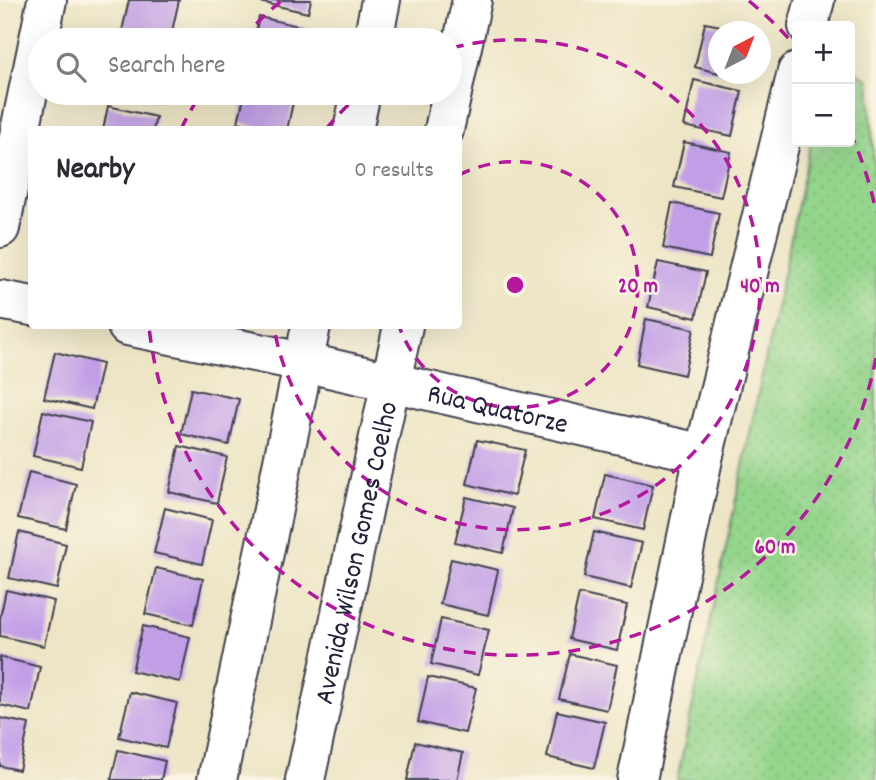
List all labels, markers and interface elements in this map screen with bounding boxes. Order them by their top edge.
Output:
north arrow [708,21,771,84]
map controls [792,21,855,147]
button: + [792,21,855,84]
search box [28,28,462,105]
icon: search [52,48,90,86]
text: Search here [108,48,226,85]
button: − [792,84,855,147]
text: Nearby [56,150,134,193]
text: 0 results [354,155,434,188]
centre of rings [503,273,527,297]
text: 20 m [618,273,658,303]
text: 40 m [740,273,780,303]
street label: Rua Quatorze [423,376,571,447]
street label: Avenida Wilson Gomes Coelho [307,398,411,708]
text: 60 m [755,534,795,564]

